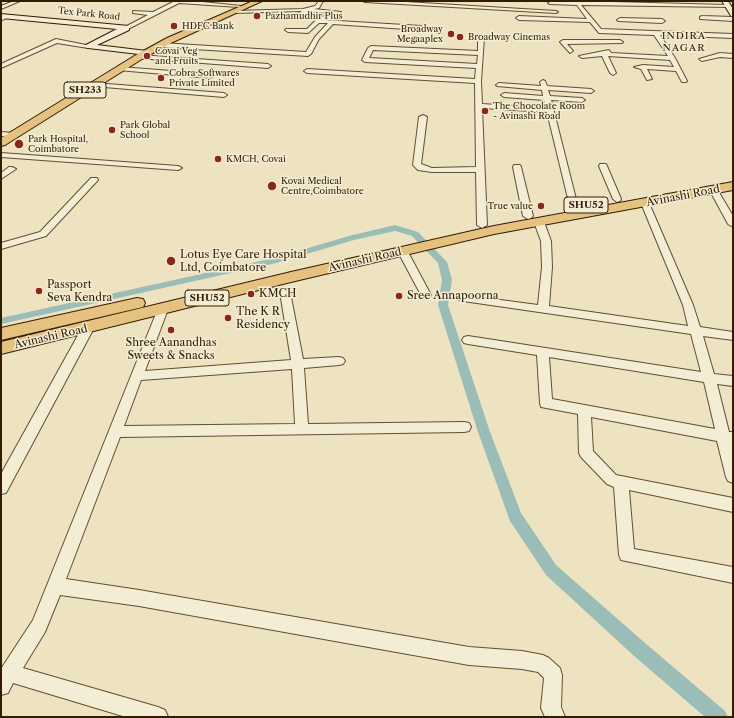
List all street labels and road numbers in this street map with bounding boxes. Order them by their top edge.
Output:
street label: Tex Park Road [57,5,121,23]
road number: SH233 [64,82,106,98]
street label: Avinashi Road [645,182,721,210]
road number: SHU52 [564,197,608,213]
street label: Avinashi Road [327,245,403,275]
road number: SHU52 [185,290,229,306]
street label: Avinashi Road [13,322,89,352]

